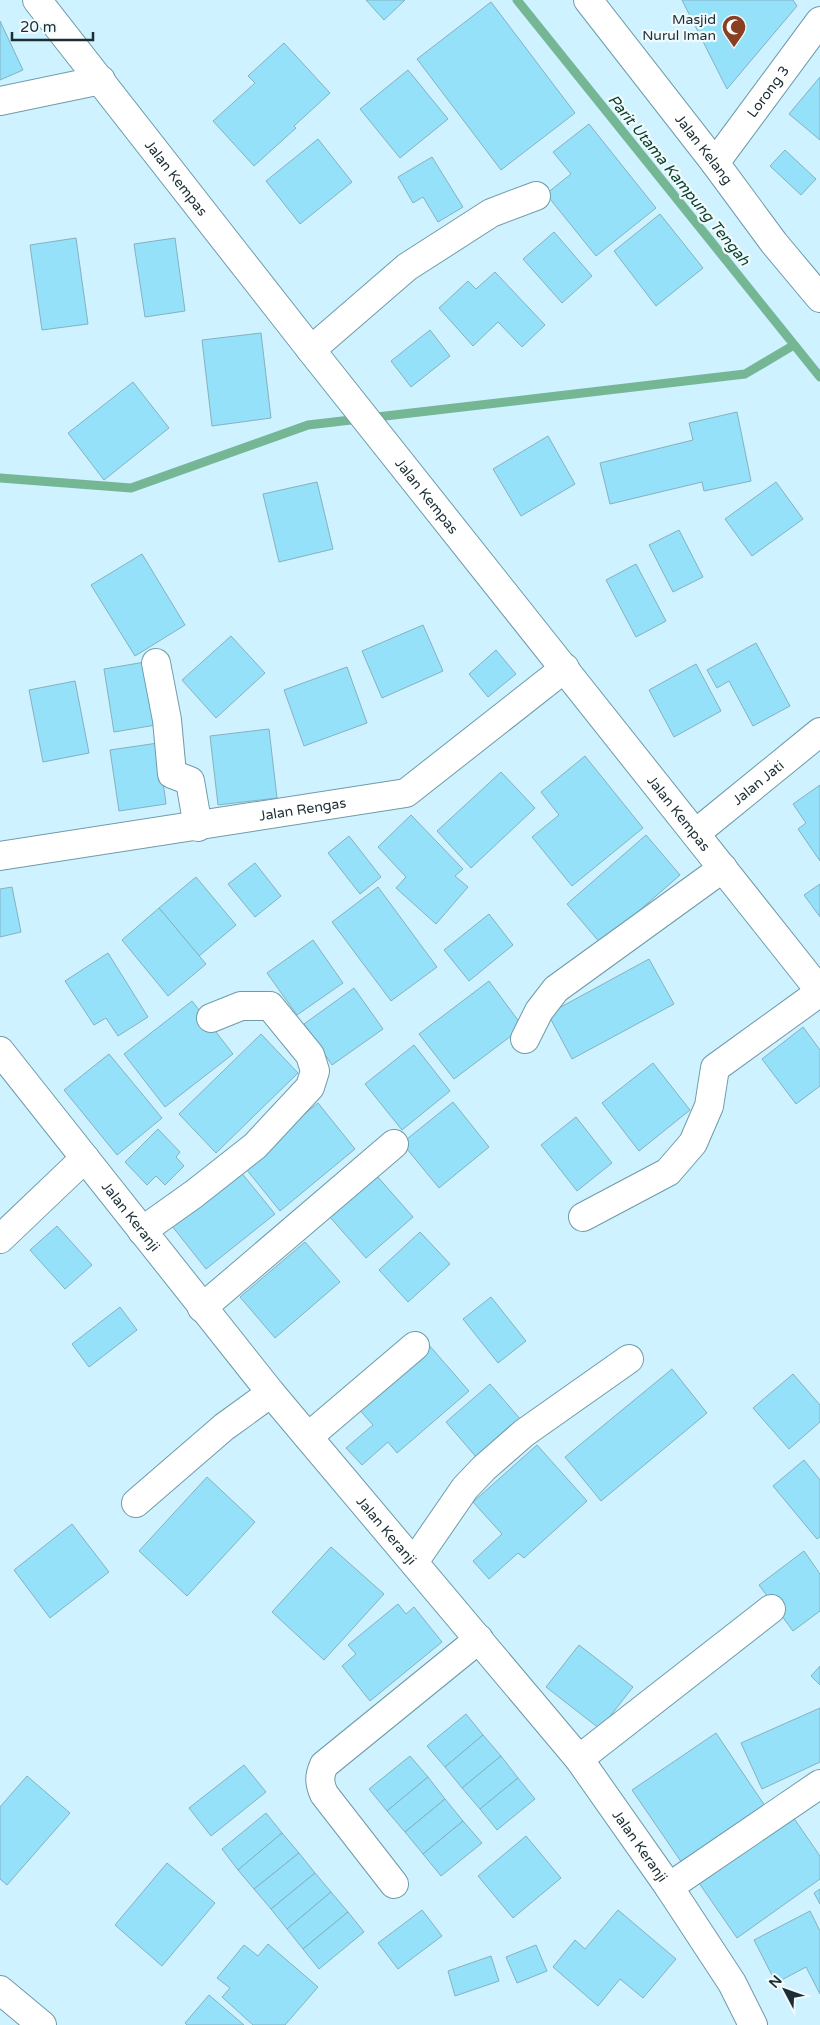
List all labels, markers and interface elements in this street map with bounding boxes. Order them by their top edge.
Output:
scale bar [12,10,94,42]
place label: Masjid Nurul Iman [642,11,716,44]
mosque icon: Masjid Nurul Iman [721,14,747,48]
text: 20 m [20,18,57,36]
street label: Lorong 3 [744,63,793,121]
water label: Parit Utama Kampung Tengah [604,91,754,270]
street label: Jalan Kelang [671,111,736,188]
street label: Jalan Kempas [141,137,211,220]
street label: Jalan Kempas [391,455,462,538]
street label: Jalan Jati [729,757,787,809]
street label: Jalan Kempas [643,772,714,855]
street label: Jalan Rengas [258,794,347,825]
street label: Jalan Keranji [98,1178,163,1255]
street label: Jalan Keranji [353,1493,420,1568]
street label: Jalan Keranji [609,1807,671,1886]
north arrow [760,1965,810,2015]
text: N [765,1972,786,1992]

